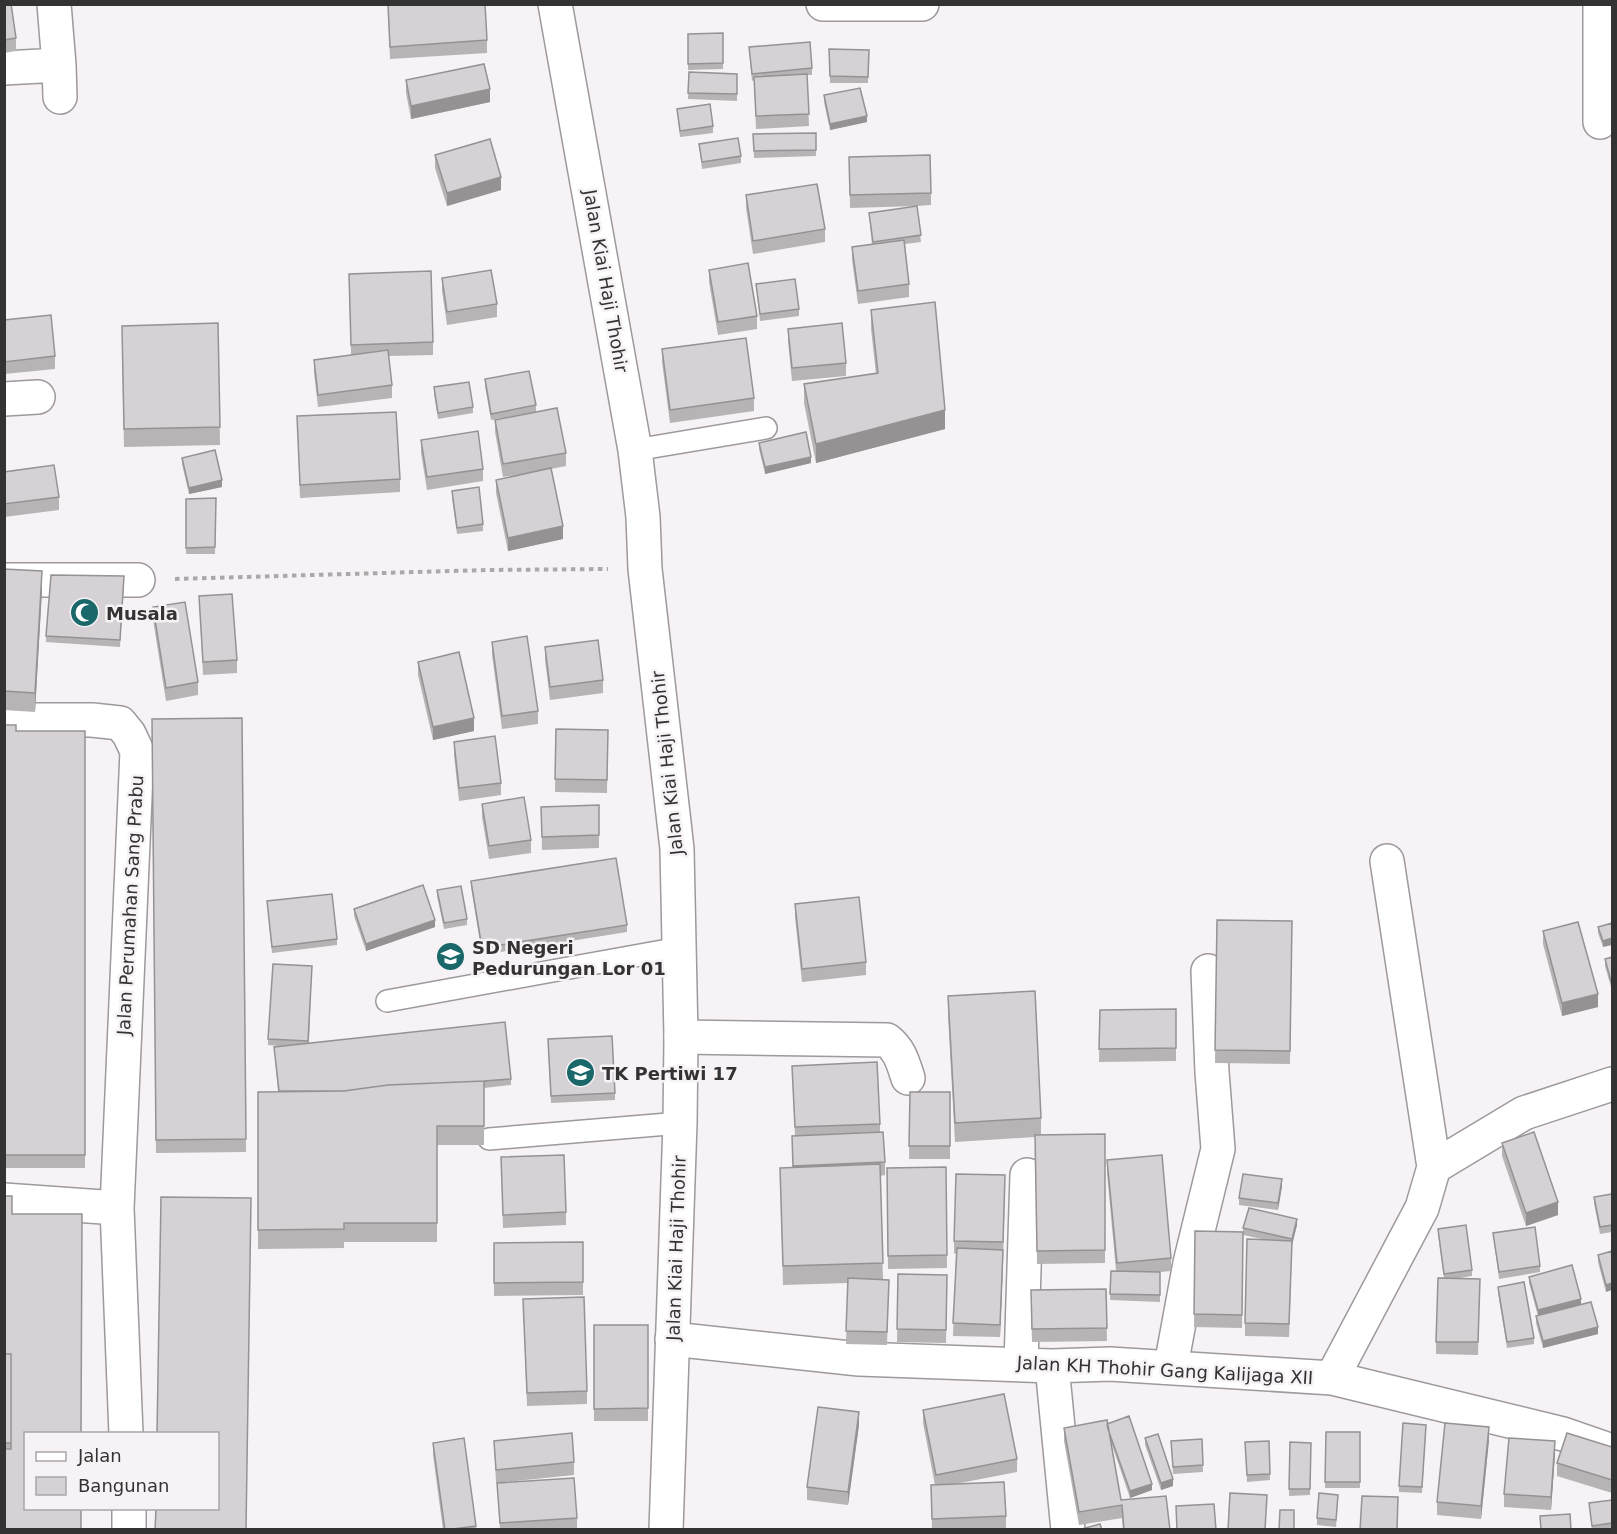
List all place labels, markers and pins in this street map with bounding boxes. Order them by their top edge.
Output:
mosque icon: Musala [69,597,101,629]
place label: Musala [106,603,178,624]
place label: SD Negeri Pedurungan Lor 01 [472,937,666,979]
school or university icon: SD Negeri Pedurungan Lor 01 [435,941,467,973]
school or university icon: TK Pertiwi 17 [565,1057,597,1089]
place label: TK Pertiwi 17 [602,1063,738,1084]

